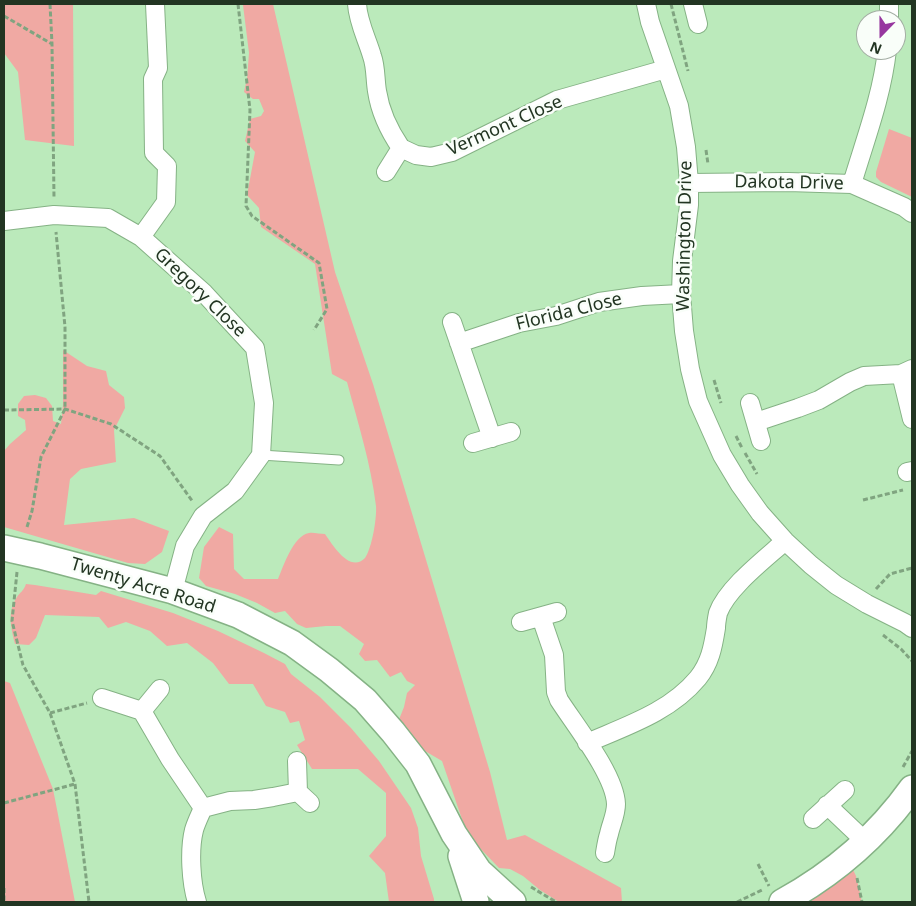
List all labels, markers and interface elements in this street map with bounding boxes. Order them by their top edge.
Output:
north arrow [856,10,906,60]
text: N [867,38,884,59]
street label: Vermont Close [444,91,566,161]
street label: Washington Drive [673,160,697,312]
street label: Dakota Drive [734,171,844,195]
street label: Gregory Close [150,244,250,342]
street label: Florida Close [514,288,624,336]
street label: Twenty Acre Road [68,554,218,618]

